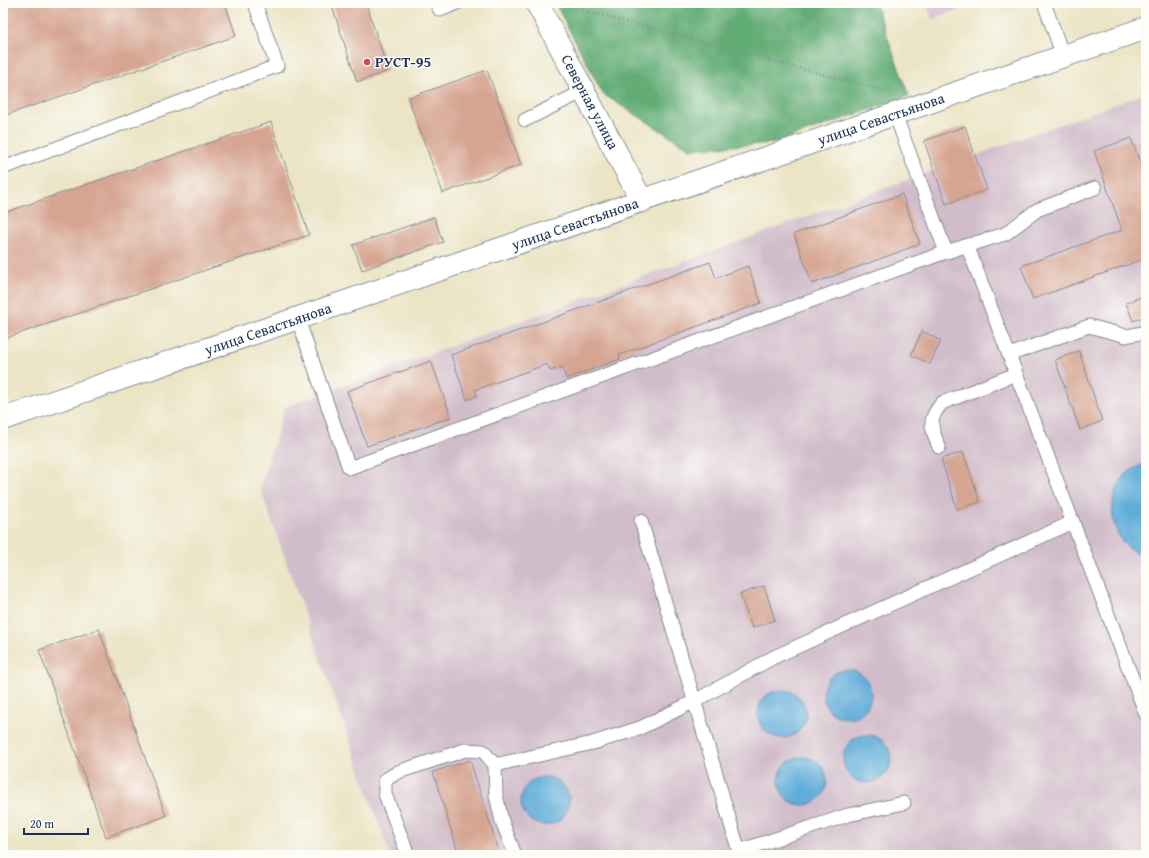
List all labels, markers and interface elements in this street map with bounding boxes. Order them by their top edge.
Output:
place label: РУСТ-95 [375,51,431,72]
street label: Северная улица [557,51,625,154]
marker: РУСТ-95 [362,57,372,67]
street label: улица Севастьянова [814,87,948,150]
street label: улица Севастьянова [508,192,642,255]
street label: улица Севастьянова [201,297,335,360]
scale bar [24,810,88,836]
text: 20 m [30,815,54,832]

